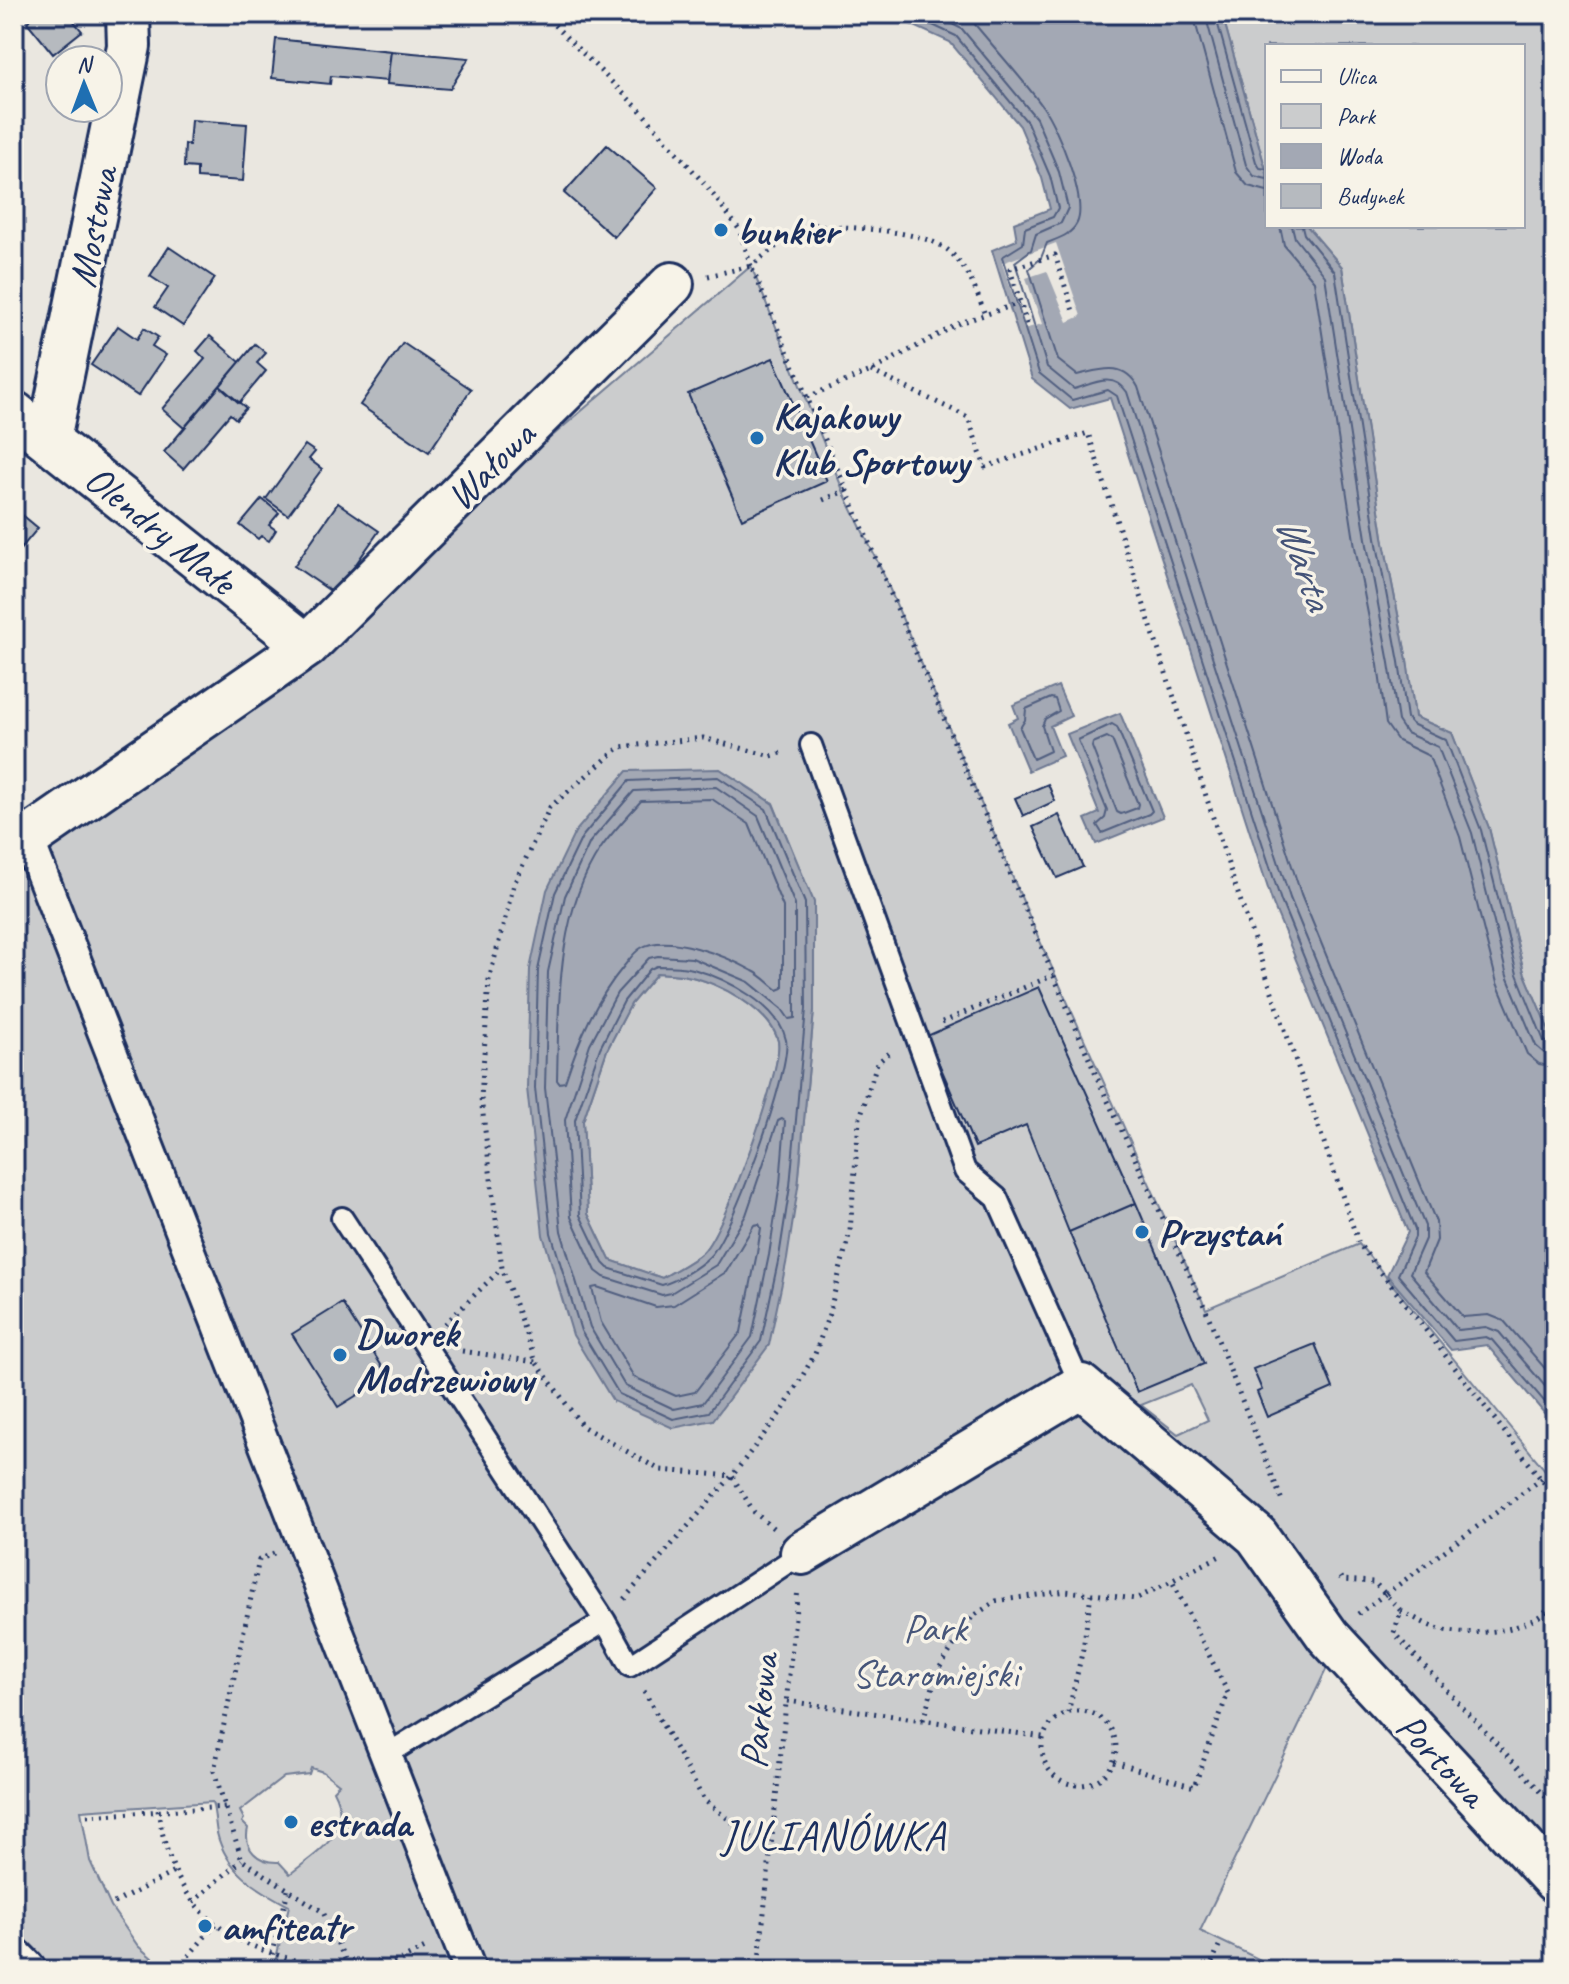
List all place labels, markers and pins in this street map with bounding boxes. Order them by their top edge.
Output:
place label: bunkier [737,206,843,256]
marker: bunkier [712,221,730,239]
place label: Kajakowy Klub Sportowy [773,391,972,487]
marker: Kajakowy Klub Sportowy [748,429,766,447]
place label: Przystań [1158,1208,1284,1258]
marker: Przystań [1133,1223,1151,1241]
place label: Dworek Modrzewiowy [356,1308,538,1404]
marker: Dworek Modrzewiowy [331,1346,349,1364]
place label: estrada [307,1798,414,1848]
marker: estrada [282,1813,300,1831]
place label: amfiteatr [221,1902,356,1952]
marker: amfiteatr [196,1917,214,1935]

